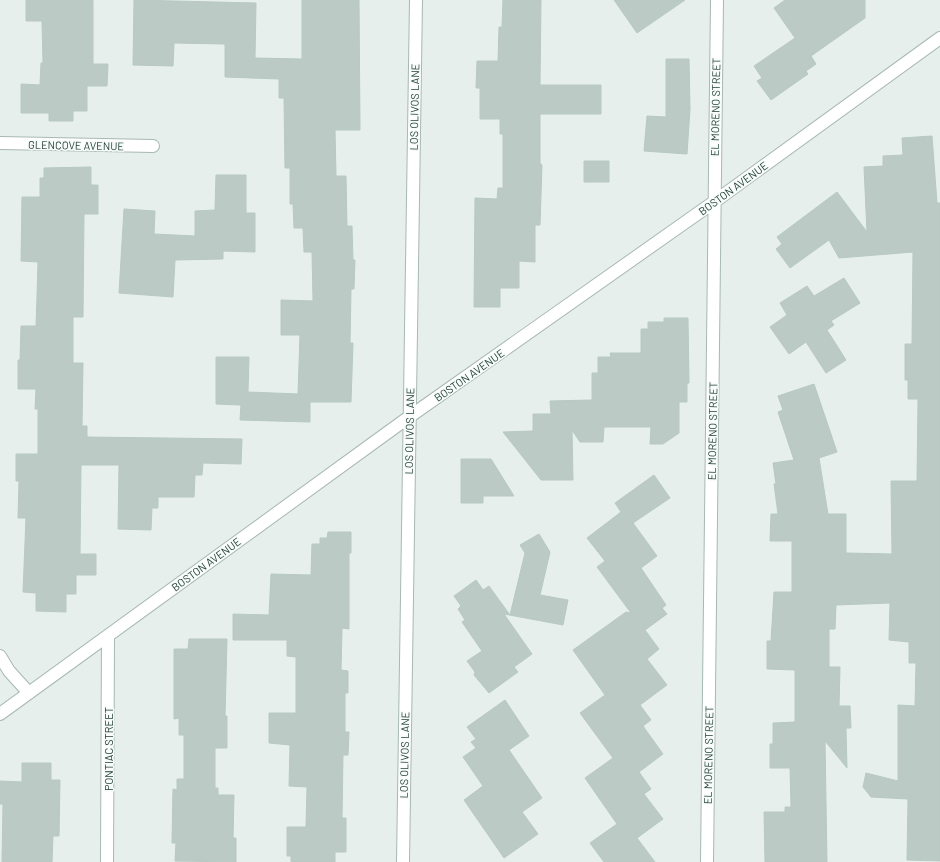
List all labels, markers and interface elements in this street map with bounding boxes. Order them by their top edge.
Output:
street label: EL MORENO STREET [708,58,722,156]
street label: LOS OLIVOS LANE [407,63,421,150]
street label: GLENCOVE AVENUE [28,138,124,152]
street label: BOSTON AVENUE [696,158,770,217]
street label: BOSTON AVENUE [431,346,507,404]
street label: EL MORENO STREET [705,382,719,480]
street label: LOS OLIVOS LANE [402,387,416,474]
street label: BOSTON AVENUE [169,534,243,593]
street label: EL MORENO STREET [701,706,715,804]
street label: PONTIAC STREET [102,707,115,791]
street label: LOS OLIVOS LANE [397,711,411,798]

